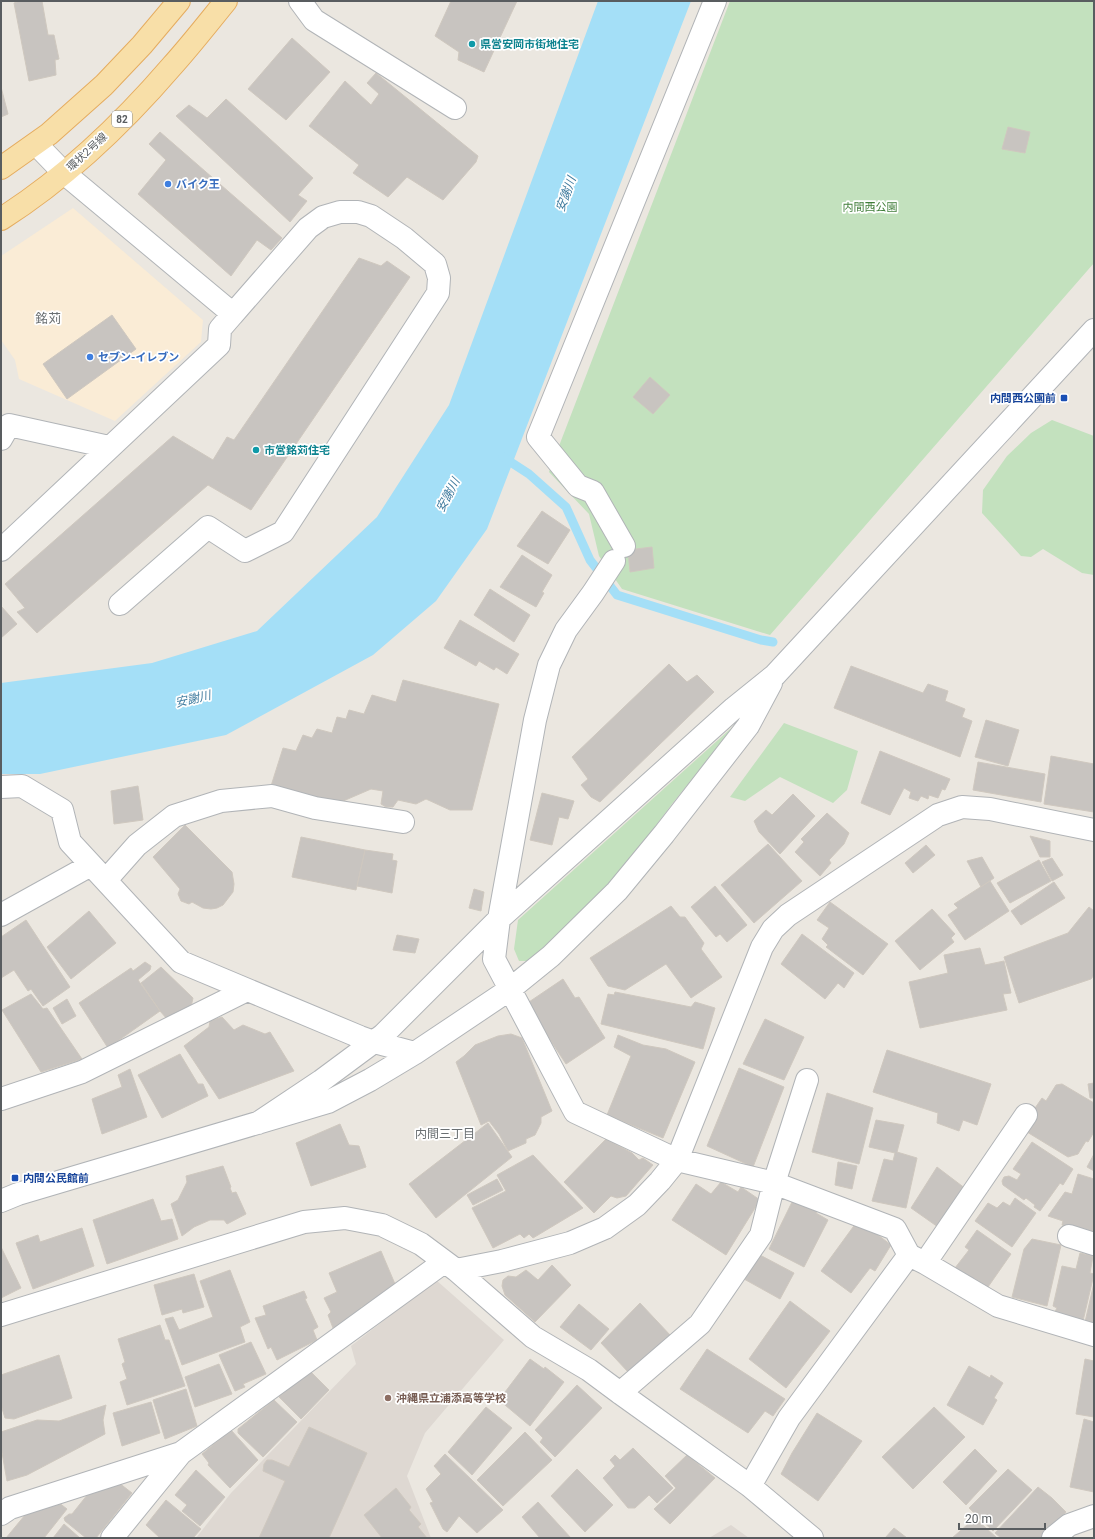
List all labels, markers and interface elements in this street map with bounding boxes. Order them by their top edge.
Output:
place label: 県営安岡市街地住宅 [480,38,579,51]
marker: 県営安岡市街地住宅 [467,39,477,49]
road number: 82 [112,111,132,127]
street label: 環状2号線 [64,130,110,174]
water label: 安謝川 [553,173,579,213]
place label: バイク王 [176,178,220,191]
marker: バイク王 [163,179,173,189]
park label: 内間西公園 [843,201,898,214]
district label: 銘苅 [35,311,61,326]
place label: セブン-イレブン [98,351,179,364]
marker: セブン-イレブン [85,352,95,362]
place label: 内間西公園前 [990,392,1056,405]
marker: 内間西公園前 [1059,393,1069,403]
place label: 市営銘苅住宅 [264,444,330,457]
marker: 市営銘苅住宅 [251,445,261,455]
water label: 安謝川 [433,474,464,514]
water label: 安謝川 [174,688,214,710]
district label: 内間三丁目 [415,1127,475,1141]
place label: 内間公民館前 [23,1172,89,1185]
marker: 内間公民館前 [10,1173,20,1183]
place label: 沖縄県立浦添高等学校 [396,1392,506,1405]
marker: 沖縄県立浦添高等学校 [383,1393,393,1403]
scale bar [959,1505,1045,1531]
text: 20 m [965,1512,992,1526]

